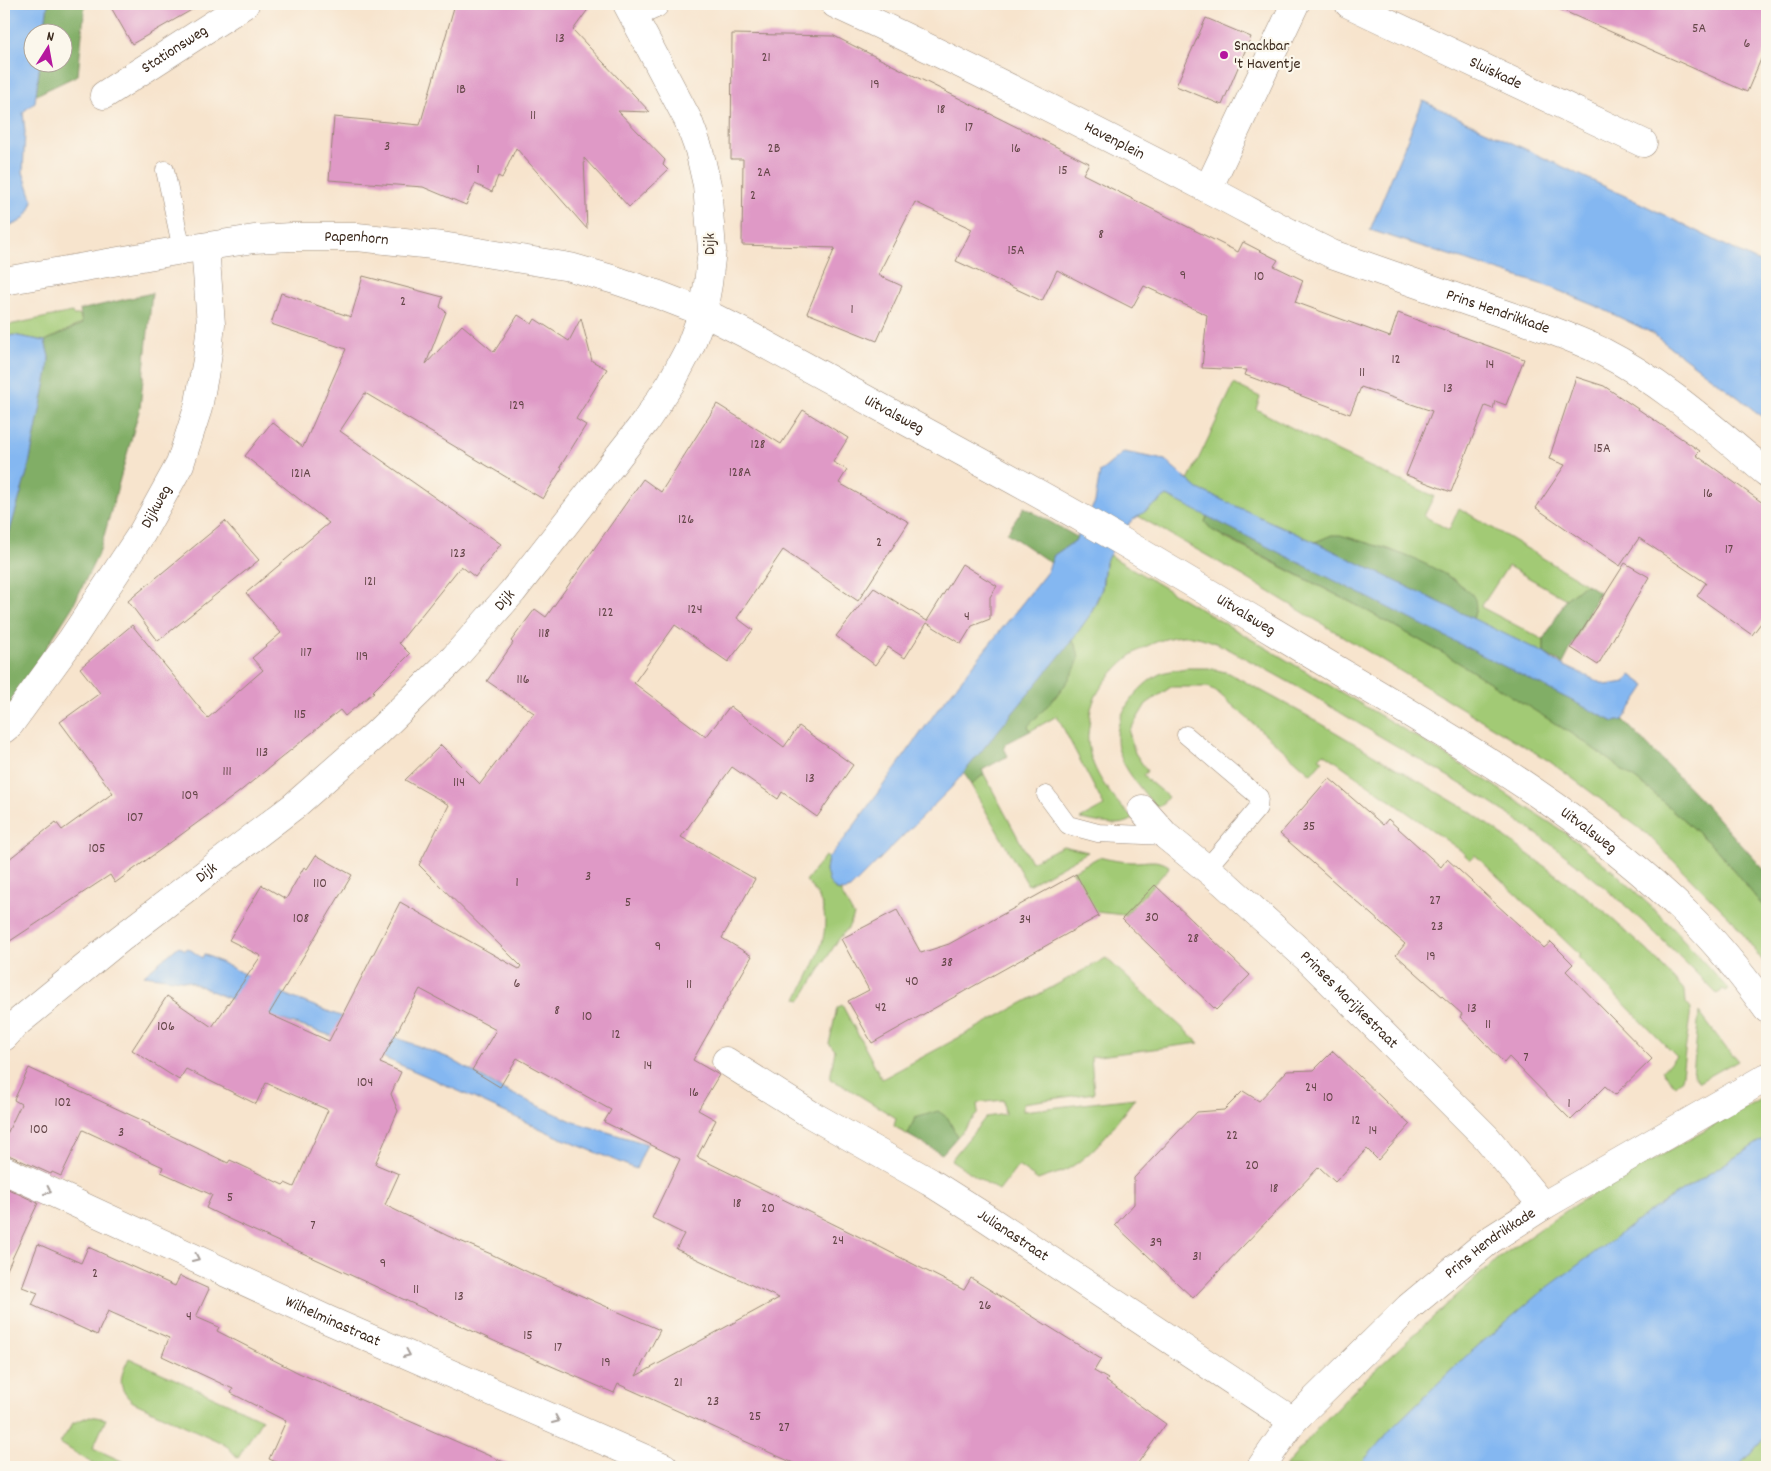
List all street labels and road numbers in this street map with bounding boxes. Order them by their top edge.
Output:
street label: Stationsweg [137,19,212,79]
street label: Sluiskade [1465,51,1526,96]
street label: Havenplein [1080,116,1149,166]
street label: Papenhorn [324,225,390,252]
street label: Dijk [699,233,722,255]
street label: Prins Hendrikkade [1443,283,1553,340]
street label: Uitvalsweg [860,389,928,440]
street label: Dijkweg [135,481,178,533]
street label: Dijk [489,584,521,616]
street label: Uitvalsweg [1212,588,1280,642]
street label: Uitvalsweg [1555,802,1622,859]
street label: Dijk [191,857,222,889]
street label: Prinses Marijkestraat [1295,945,1403,1054]
street label: Prins Hendrikkade [1440,1202,1540,1284]
street label: Julianastraat [973,1203,1053,1268]
street label: Wilhelminastraat [281,1290,384,1353]

